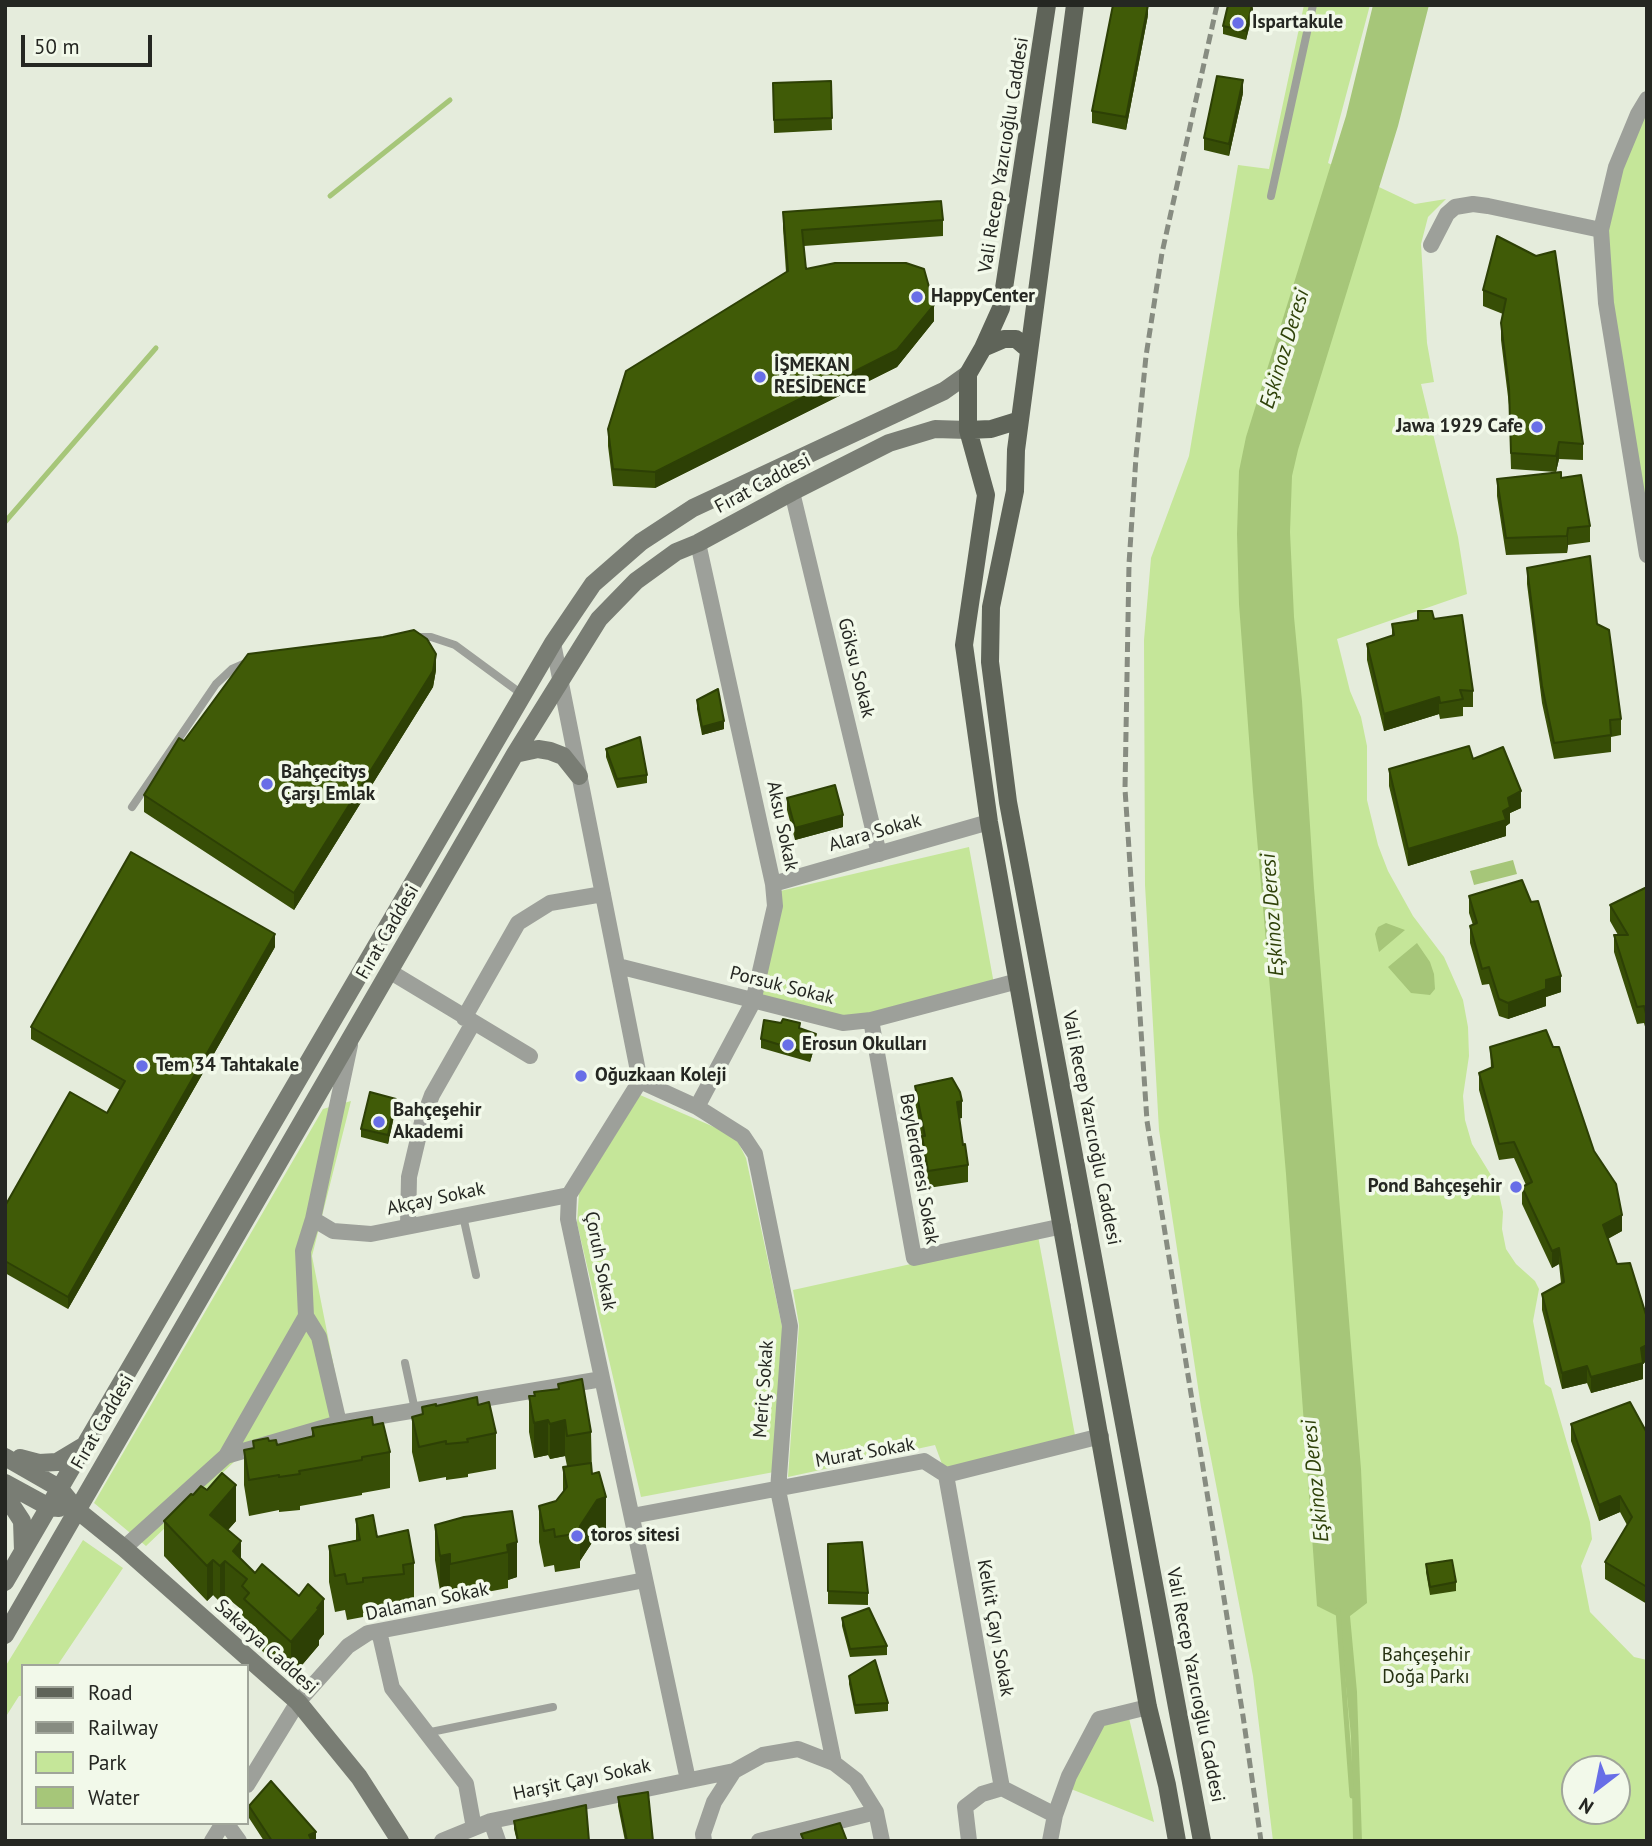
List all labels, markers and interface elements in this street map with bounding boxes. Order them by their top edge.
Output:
place label: Ispartakule [1252,12,1343,34]
marker: Ispartakule [1230,15,1246,31]
scale bar [24,21,156,65]
text: 50 m [34,33,80,60]
street label: Vali Recep Yazıcıoğlu Caddesi [974,36,1034,274]
place label: HappyCenter [931,286,1035,308]
water label: Eşkinoz Deresi [1255,286,1315,412]
marker: HappyCenter [909,289,925,305]
place label: İŞMEKAN RESİDENCE [774,355,866,399]
marker: İŞMEKAN RESİDENCE [752,369,768,385]
place label: Jawa 1929 Cafe [1396,416,1523,438]
marker: Jawa 1929 Cafe [1529,419,1545,435]
street label: Fırat Caddesi [711,449,815,519]
street label: Göksu Sokak [833,616,879,720]
place label: Bahçecitys Çarşı Emlak [281,762,375,806]
marker: Bahçecitys Çarşı Emlak [259,776,275,792]
street label: Aksu Sokak [761,779,803,873]
street label: Alara Sokak [826,809,924,857]
water label: Eşkinoz Deresi [1256,853,1290,977]
street label: Fırat Caddesi [352,881,424,983]
street label: Porsuk Sokak [727,962,837,1010]
street label: Vali Recep Yazıcıoğlu Caddesi [1057,1009,1125,1247]
place label: Erosun Okulları [802,1034,927,1056]
marker: Erosun Okulları [780,1037,796,1053]
place label: Tem 34 Tahtakale [156,1055,299,1077]
marker: Tem 34 Tahtakale [134,1058,150,1074]
place label: Oğuzkaan Koleji [595,1065,727,1087]
marker: Oğuzkaan Koleji [573,1068,589,1084]
street label: Beylerderesi Sokak [894,1092,944,1246]
place label: Bahçeşehir Akademi [393,1100,481,1144]
marker: Bahçeşehir Akademi [371,1114,387,1130]
place label: Pond Bahçeşehir [1368,1176,1502,1198]
street label: Akçay Sokak [385,1177,487,1221]
marker: Pond Bahçeşehir [1508,1179,1524,1195]
street label: Çoruh Sokak [579,1210,621,1312]
street label: Meriç Sokak [749,1339,779,1439]
street label: Fırat Caddesi [67,1371,139,1473]
water label: Eşkinoz Deresi [1297,1418,1335,1544]
street label: Murat Sokak [814,1433,916,1473]
place label: toros sitesi [591,1525,680,1547]
marker: toros sitesi [569,1528,585,1544]
street label: Kelkit Çayı Sokak [972,1558,1018,1698]
street label: Vali Recep Yazıcıoğlu Caddesi [1161,1566,1229,1804]
street label: Dalaman Sokak [363,1578,491,1626]
street label: Sakarya Caddesi [210,1595,322,1699]
park label: Bahçeşehir Doğa Parkı [1382,1645,1470,1689]
legend [21,1664,248,1825]
text: Road [88,1679,132,1706]
text: Railway [88,1714,158,1741]
text: Park [88,1749,127,1776]
street label: Harşit Çayı Sokak [511,1754,653,1806]
north arrow [1561,1755,1631,1825]
text: Water [88,1784,140,1811]
text: N [1574,1793,1598,1820]

